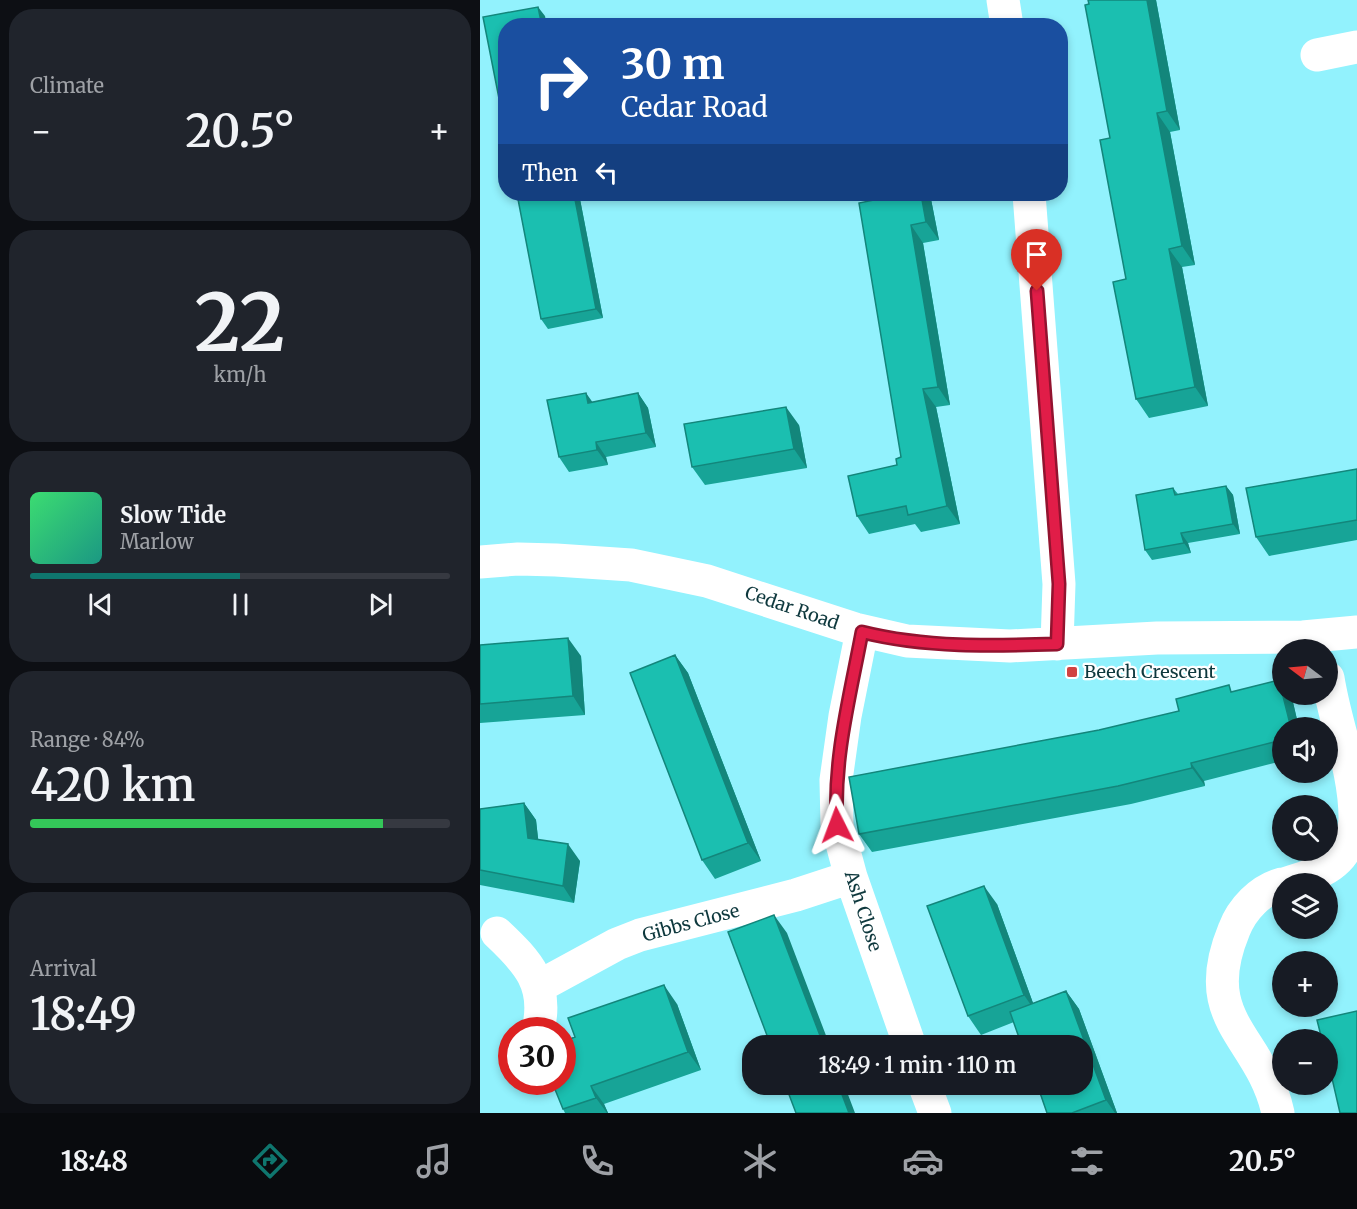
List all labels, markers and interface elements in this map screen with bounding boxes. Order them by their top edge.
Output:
text: 30 m [621,38,725,90]
icon: right [522,42,600,120]
text: Climate [30,73,104,98]
text: Cedar Road [621,90,768,124]
text: 20.5° [185,103,295,159]
text: − [30,111,52,152]
text: + [428,111,450,152]
icon: left [590,156,623,189]
text: Then [522,159,578,187]
pin [1011,229,1062,291]
icon: arrive [1020,238,1053,271]
text: 22 [195,274,285,372]
text: km/h [214,362,266,387]
text: Slow Tide [120,501,226,529]
text: Marlow [120,529,194,554]
street label: Cedar Road [742,581,842,634]
icon: previous [84,588,117,621]
icon: pause [224,588,257,621]
icon: next [364,588,397,621]
north arrow [1272,639,1338,705]
map controls [1272,639,1338,1095]
place label: Beech Crescent [1084,660,1216,683]
marker: Beech Crescent [1065,665,1079,679]
button: sound [1272,717,1338,783]
text: Range · 84% [30,727,145,752]
text: 420 km [30,757,195,813]
position arrow [805,793,869,857]
button: search [1272,795,1338,861]
street label: Ash Close [839,867,887,954]
button: layers [1272,873,1338,939]
street label: Gibbs Close [640,899,742,946]
button: + [1272,951,1338,1017]
text: Arrival [30,956,97,981]
text: 18:49 [30,986,137,1042]
speed limit sign: 30 [498,1017,576,1095]
button: − [1272,1029,1338,1095]
text: 18:49 · 1 min · 110 m [818,1051,1017,1079]
icon: directions [249,1140,291,1182]
icon: music [413,1140,455,1182]
icon: phone [576,1140,618,1182]
icon: climate [739,1140,781,1182]
icon: car [902,1140,944,1182]
icon: filters [1066,1140,1108,1182]
text: 18:48 [61,1144,128,1178]
text: 20.5° [1229,1144,1296,1178]

